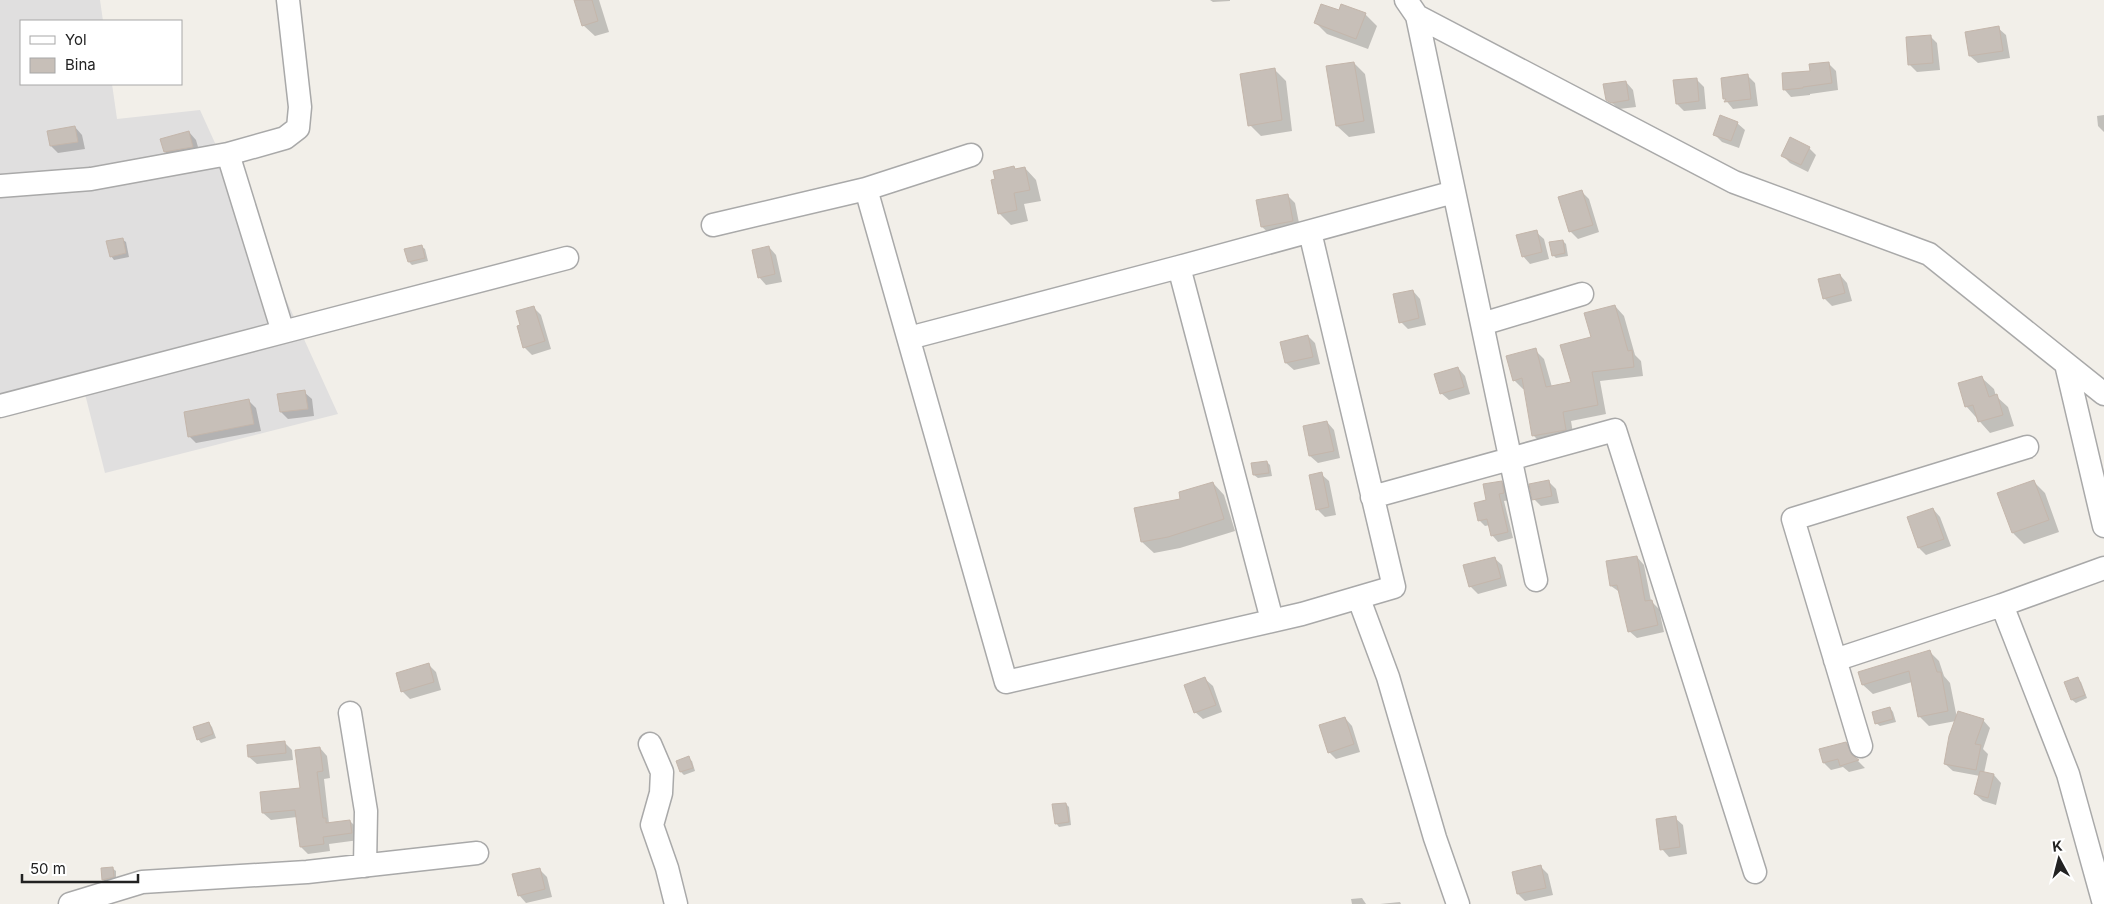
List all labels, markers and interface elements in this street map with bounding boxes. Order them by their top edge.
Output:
legend [20,20,182,85]
text: Yol [65,30,87,49]
text: Bina [65,55,96,74]
north arrow [2034,834,2084,884]
text: K [2051,837,2063,855]
scale bar [22,852,139,884]
text: 50 m [30,859,66,878]

